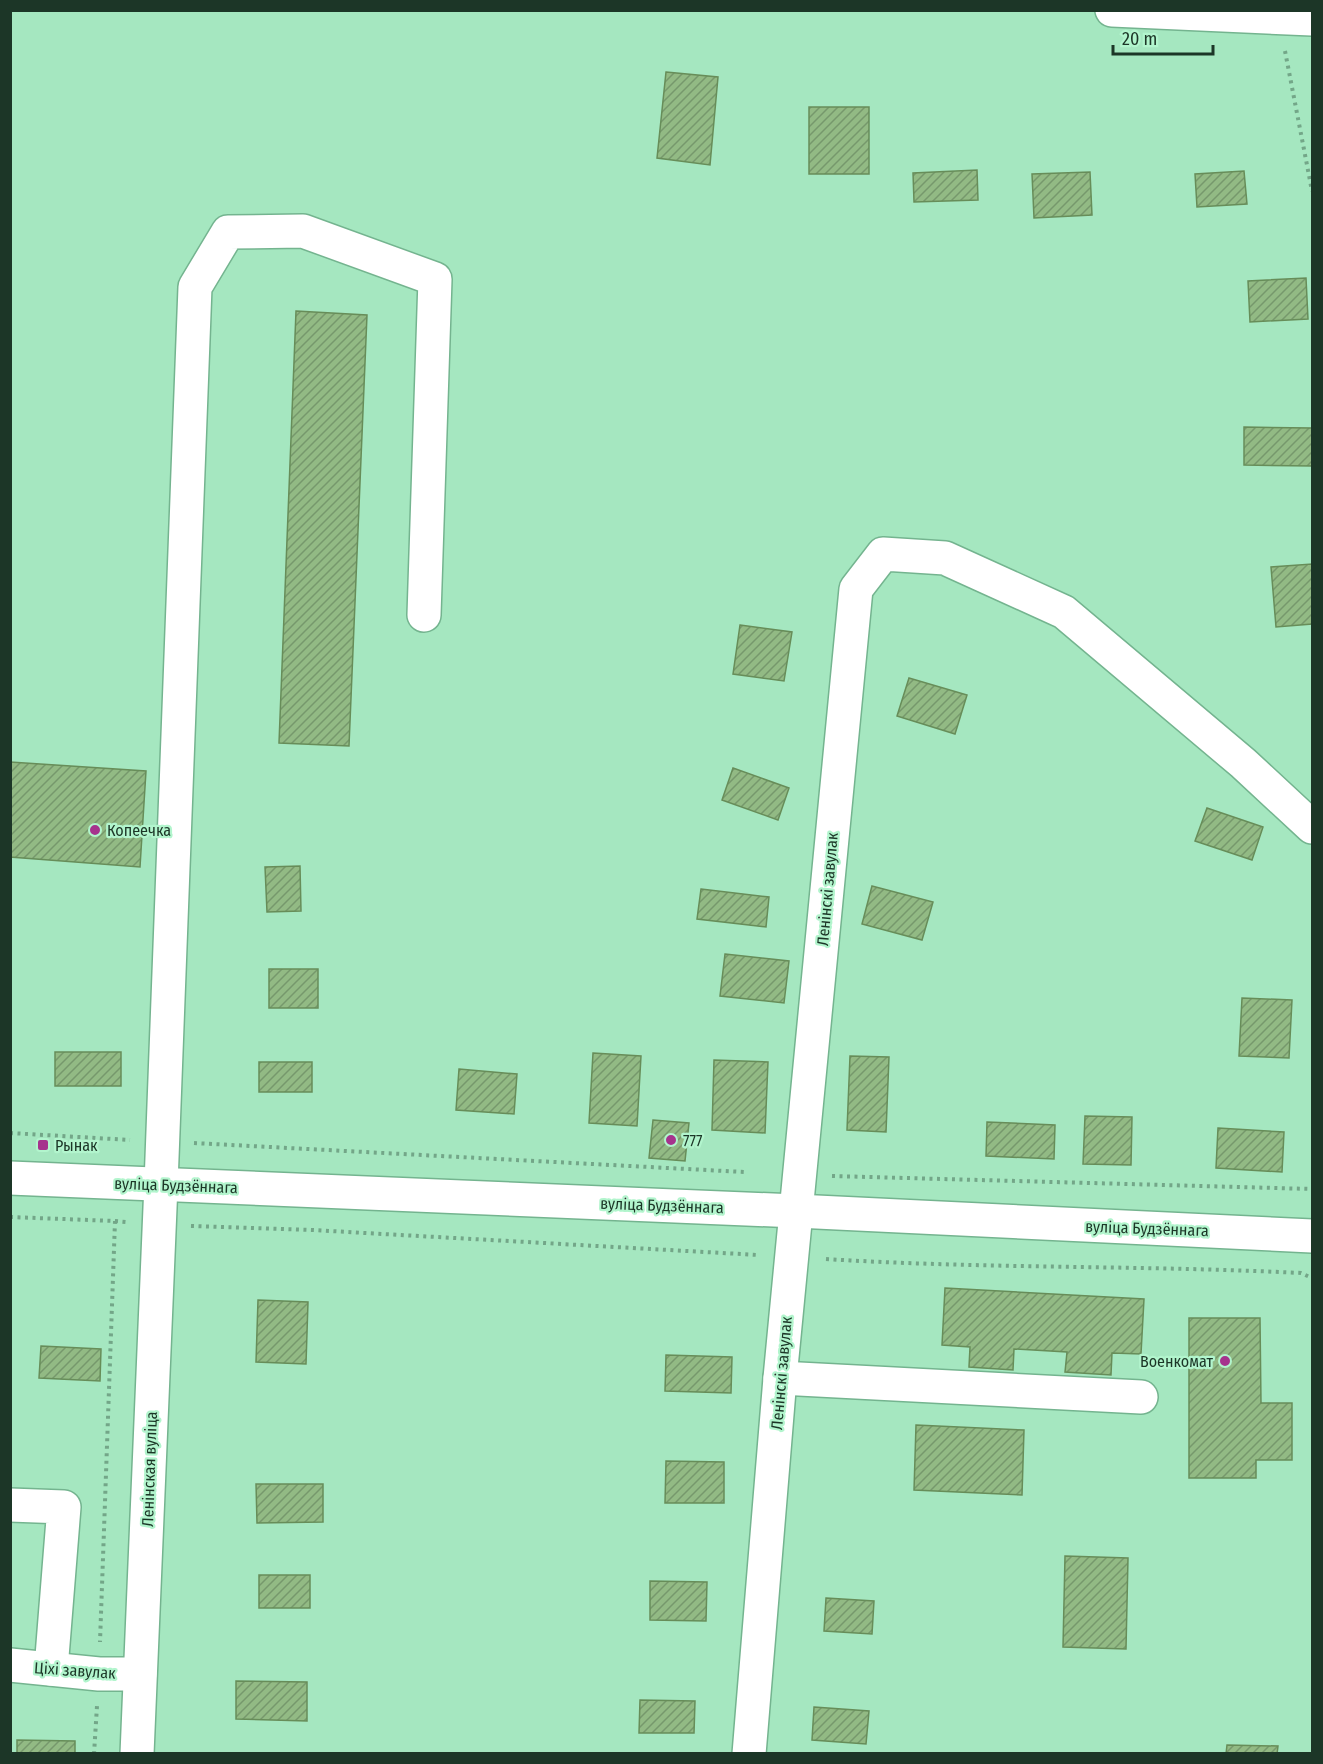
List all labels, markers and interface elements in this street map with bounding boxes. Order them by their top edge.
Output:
scale bar [1113,18,1214,56]
text: 20 m [1122,28,1157,50]
place label: Копеечка [107,821,171,840]
marker: Копеечка [88,823,102,837]
street label: Ленінскі завулак [813,831,842,946]
place label: 777 [683,1131,703,1150]
marker: 777 [664,1133,678,1147]
place label: Рынак [55,1136,98,1155]
marker: Рынак [36,1138,50,1152]
street label: вуліца Будзённага [114,1174,238,1197]
street label: вуліца Будзённага [600,1194,724,1217]
street label: вуліца Будзённага [1085,1217,1209,1240]
street label: Ленінскі завулак [767,1315,796,1430]
place label: Военкомат [1140,1352,1213,1371]
marker: Военкомат [1218,1354,1232,1368]
street label: Ленінская вуліца [138,1411,161,1527]
street label: Ціхі завулак [34,1658,117,1683]

